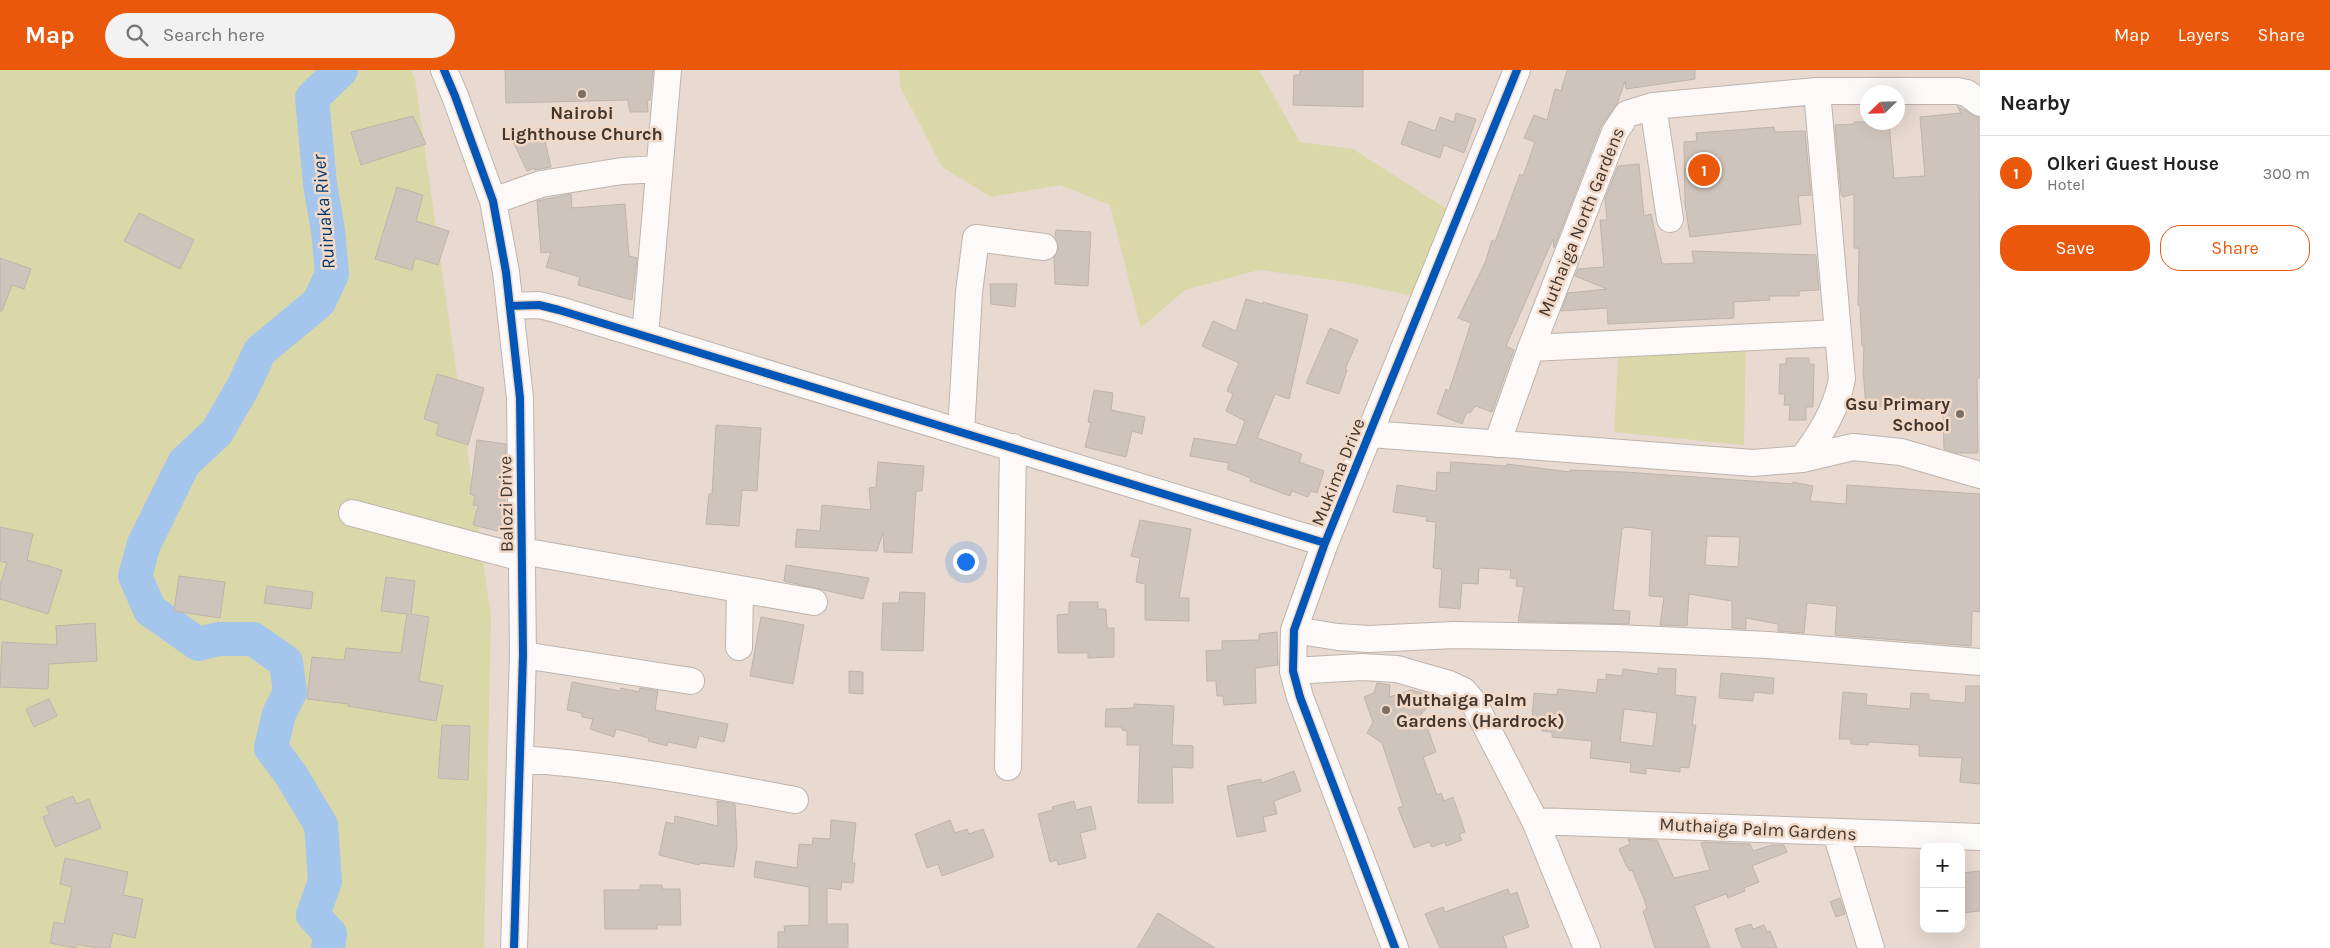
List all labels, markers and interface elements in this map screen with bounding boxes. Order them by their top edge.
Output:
search box [105,13,455,58]
text: Map [25,21,75,49]
icon: search [123,21,151,49]
text: Search here [163,24,265,46]
text: Map [2114,24,2150,46]
text: Layers [2178,24,2230,46]
text: Share [2258,24,2305,46]
north arrow [1860,85,1905,130]
marker: Nairobi Lighthouse Church [576,88,588,100]
text: Nearby [2000,91,2070,115]
place label: Nairobi Lighthouse Church [501,102,663,145]
street label: Muthaiga North Gardens [1533,124,1629,320]
pin: 1 [1688,151,1720,189]
water label: Ruiruaka River [308,152,340,270]
text: Olkeri Guest House [2047,153,2219,175]
text: 1 [2013,164,2019,183]
text: 300 m [2263,164,2310,183]
text: Hotel [2047,175,2085,194]
button: Save [2000,225,2150,271]
button: Share [2160,225,2310,271]
place label: Gsu Primary School [1845,393,1950,436]
marker: Gsu Primary School [1954,408,1966,420]
street label: Mukima Drive [1306,415,1370,529]
street label: Balozi Drive [494,456,518,552]
your location [953,549,979,575]
place label: Muthaiga Palm Gardens (Hardrock) [1396,689,1565,732]
marker: Muthaiga Palm Gardens (Hardrock) [1380,704,1392,716]
street label: Muthaiga Palm Gardens [1659,813,1857,845]
map controls [1920,843,1965,933]
button: + [1920,843,1965,888]
button: − [1920,888,1965,933]

